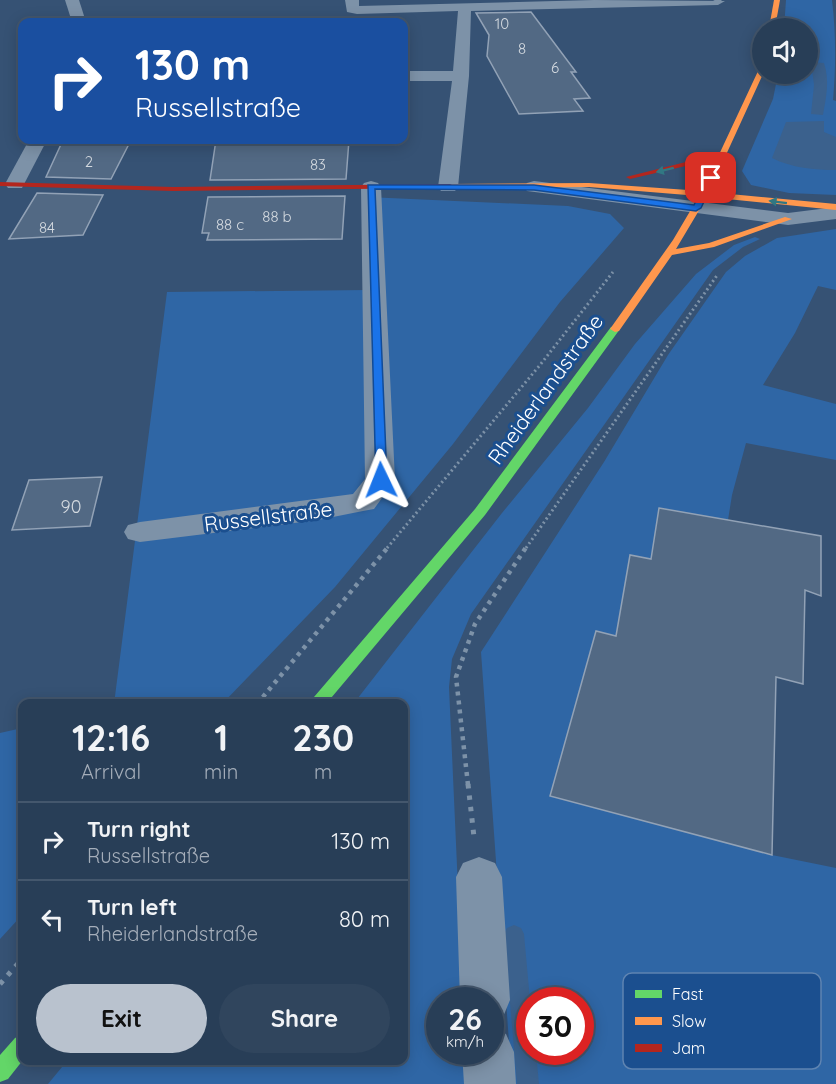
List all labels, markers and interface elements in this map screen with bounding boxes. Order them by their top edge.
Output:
house number: 10 [495,14,509,33]
map controls [752,18,818,84]
button: sound [752,18,818,84]
text: 130 m [135,38,250,91]
house number: 8 [518,39,526,58]
icon: right [36,42,114,120]
house number: 6 [551,58,559,77]
text: Russellstraße [135,90,301,124]
house number: 2 [85,152,93,171]
pin [685,152,736,203]
house number: 83 [310,155,326,174]
icon: arrive [694,161,727,194]
one-way arrow [656,165,674,175]
one-way arrow [768,197,787,207]
house number: 88 b [262,207,292,226]
house number: 88 c [216,215,244,234]
house number: 84 [39,218,55,237]
street label: Rheiderlandstraße [482,309,608,469]
position arrow [349,448,413,512]
house number: 90 [61,495,81,518]
street label: Russellstraße [202,495,334,537]
text: 12:16 [72,715,150,760]
text: 1 [214,715,228,760]
text: 230 [292,715,354,760]
text: Arrival [81,759,141,784]
text: min [204,759,238,784]
text: m [314,759,332,784]
text: Turn right [87,815,191,843]
icon: right [36,825,69,858]
text: 130 m [331,827,390,855]
text: Russellstraße [87,843,210,868]
text: Turn left [87,893,177,921]
icon: left [36,903,69,936]
text: 80 m [339,905,390,933]
text: Rheiderlandstraße [87,921,258,946]
legend [623,973,821,1069]
button: Exit [36,984,207,1053]
button: Share [219,984,390,1053]
text: Fast [672,984,703,1004]
speed limit sign: 30 [516,987,594,1065]
text: 26 [448,1000,482,1038]
text: Slow [672,1011,706,1031]
text: km/h [446,1032,484,1051]
text: Jam [672,1038,705,1058]

